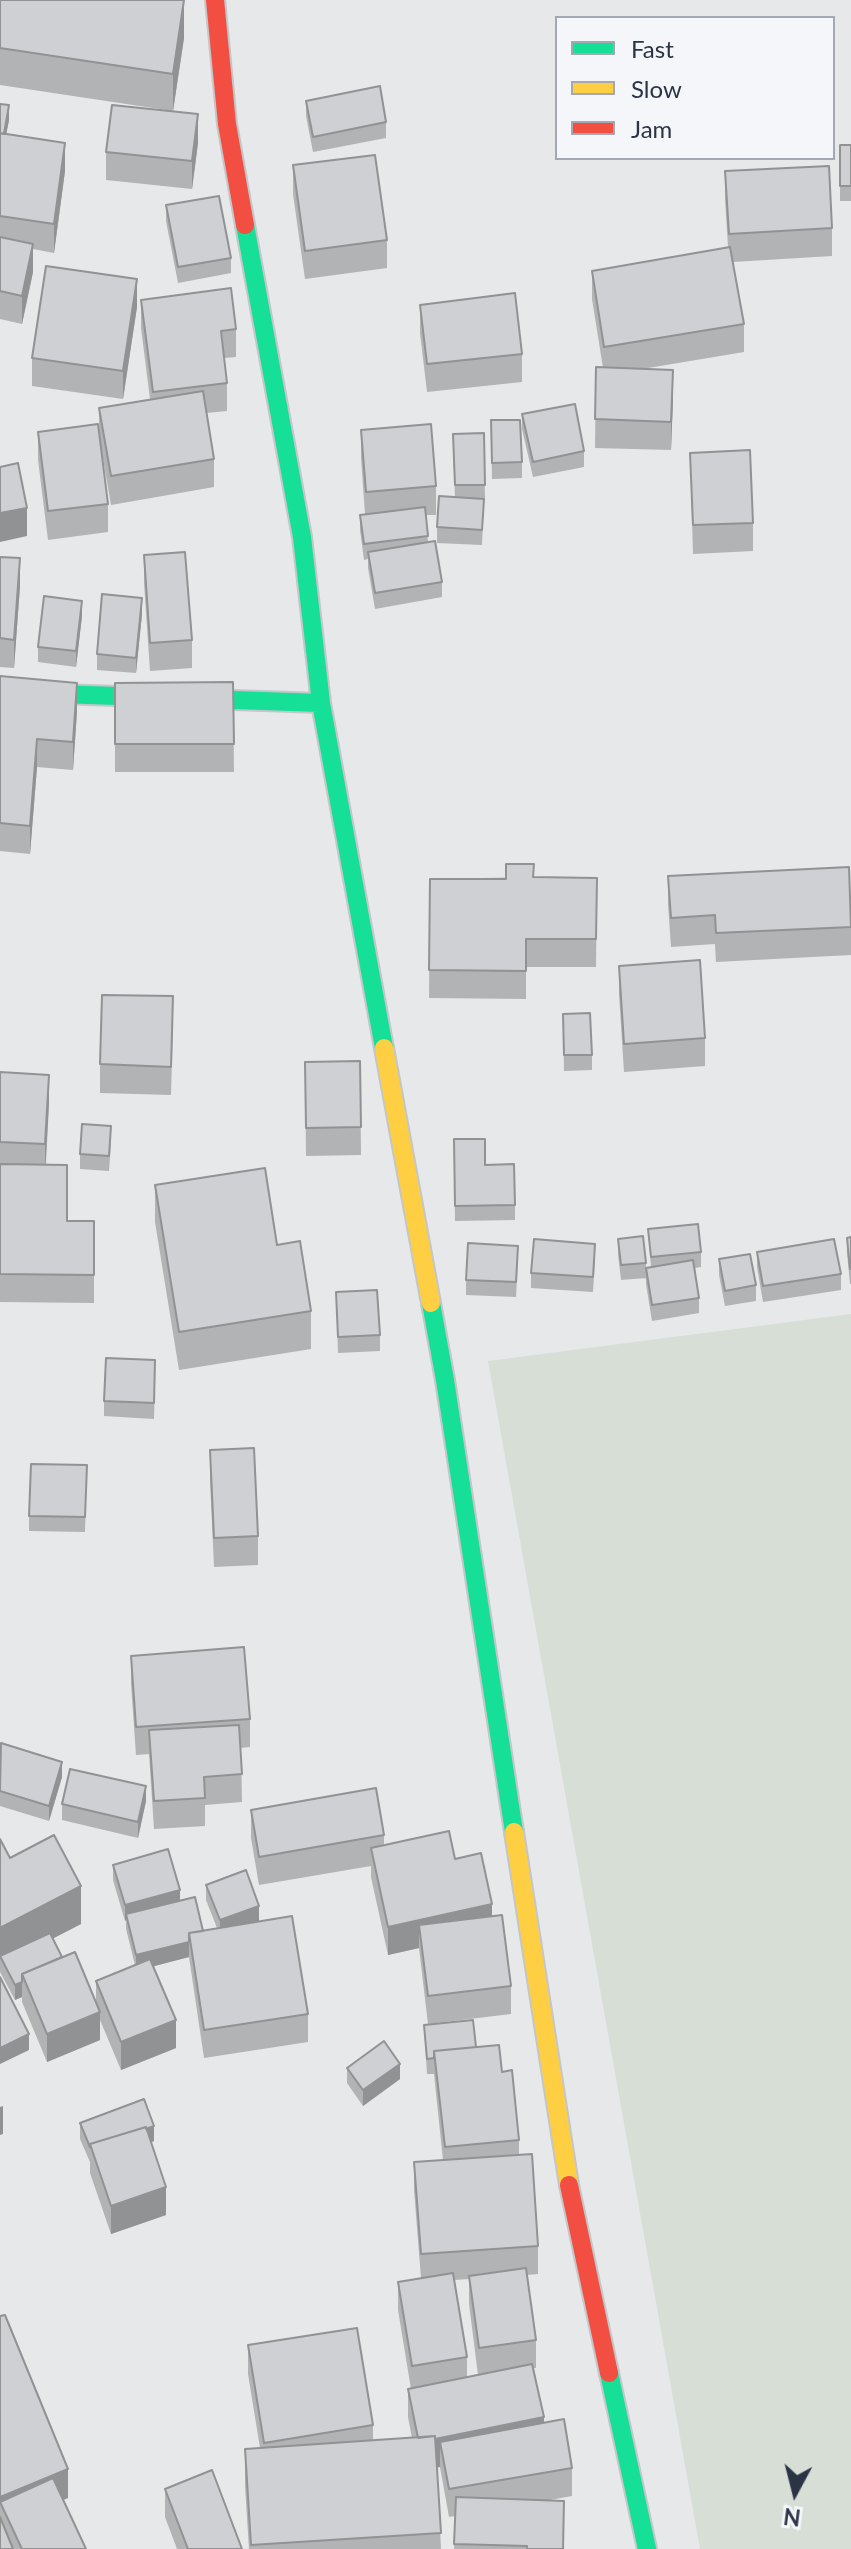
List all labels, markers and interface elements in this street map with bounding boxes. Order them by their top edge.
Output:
legend [555,16,835,160]
text: Fast [631,34,674,63]
text: Slow [631,74,682,103]
text: Jam [631,114,672,143]
north arrow [755,2453,835,2533]
text: N [782,2503,802,2532]

